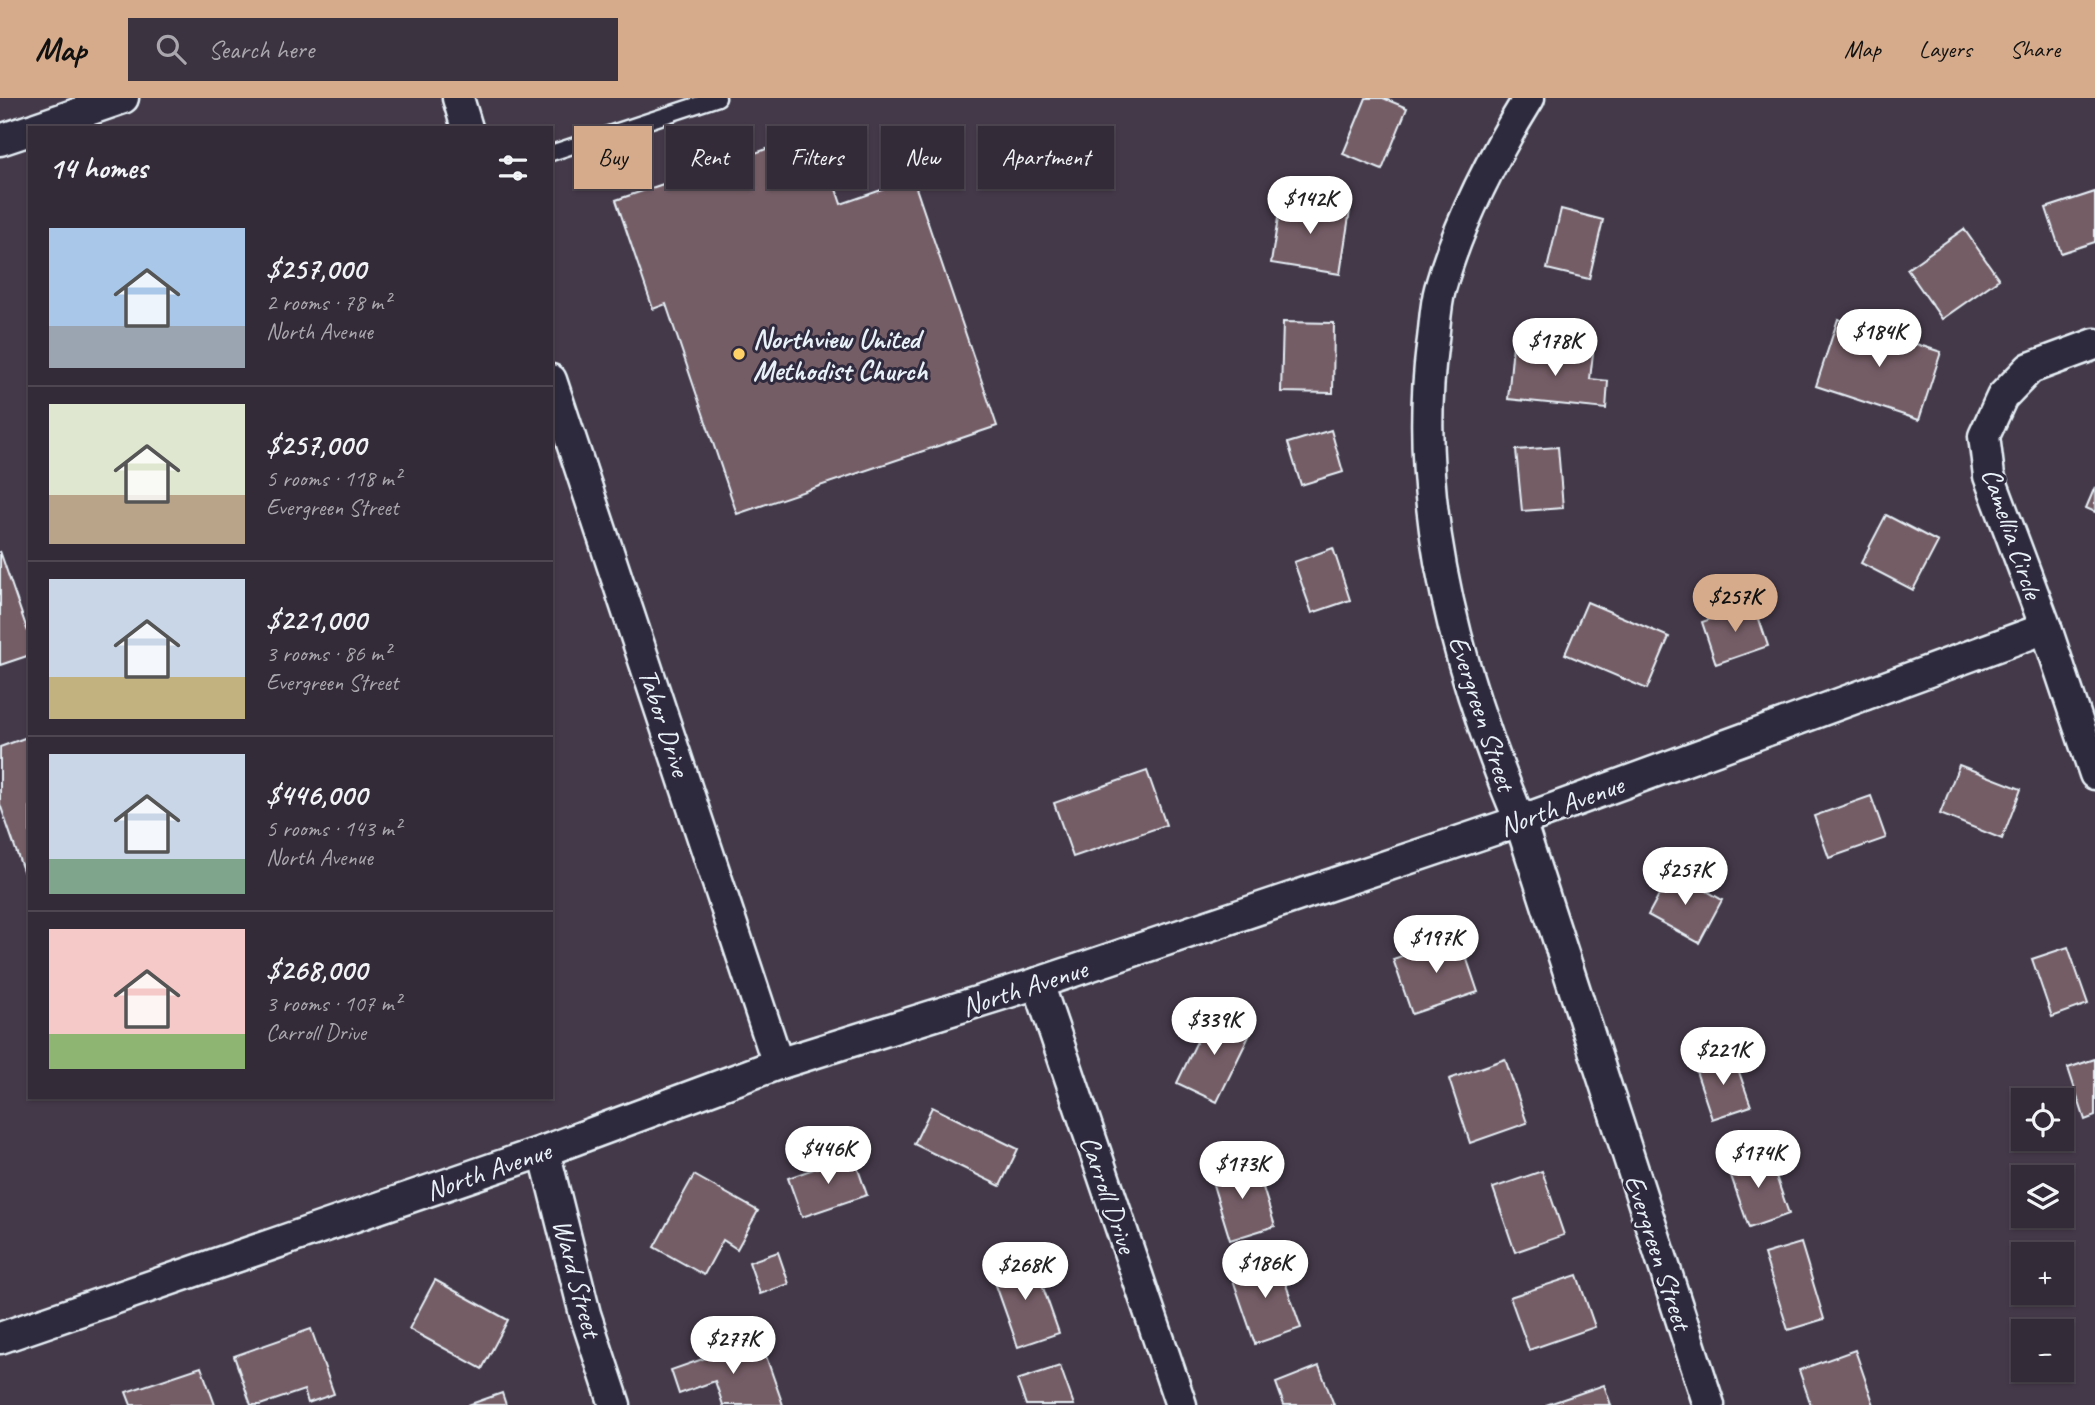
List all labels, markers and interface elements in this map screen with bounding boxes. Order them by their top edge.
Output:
search box [128,18,618,81]
text: Map [35,28,86,70]
icon: search [152,30,190,68]
text: Search here [208,33,314,66]
text: Map [1844,34,1881,64]
text: Layers [1919,34,1972,64]
text: Share [2010,34,2060,64]
chip: Buy [574,126,652,189]
chip: Rent [666,126,753,189]
chip: Filters [767,126,867,189]
chip: New [881,126,964,189]
chip: Apartment [978,126,1114,189]
text: 14 homes [49,149,147,187]
icon: filters [494,149,532,187]
pin: $142K [1261,176,1359,236]
text: $142K [1283,184,1337,213]
text: $257,000 [266,250,366,288]
icon: home [105,256,189,340]
text: 2 rooms · 78 m² [266,288,390,317]
pin: $184K [1830,310,1928,369]
text: North Avenue [266,317,373,346]
text: $184K [1852,317,1906,346]
pin: $178K [1506,318,1604,378]
place label: Northview United Methodist Church [753,321,929,388]
text: $178K [1529,326,1582,355]
marker: Northview United Methodist Church [731,346,747,362]
text: $257,000 [266,426,366,464]
icon: home [105,432,189,516]
street label: Camellia Circle [1974,463,2052,605]
text: 5 rooms · 118 m² [266,464,401,493]
text: Evergreen Street [266,493,398,522]
pin: $257K [1686,574,1784,634]
text: $257K [1709,582,1761,611]
text: $221,000 [266,601,366,639]
icon: home [105,607,189,691]
street label: Evergreen Street [1441,631,1525,798]
text: 3 rooms · 86 m² [266,639,390,668]
street label: Tabor Drive [631,664,699,782]
text: Evergreen Street [266,668,398,697]
street label: North Avenue [1494,766,1630,844]
text: $446,000 [266,776,367,814]
icon: home [105,782,189,866]
text: 5 rooms · 143 m² [266,814,401,843]
text: North Avenue [266,843,373,872]
pin: $257K [1636,848,1734,907]
text: $257K [1659,855,1711,884]
pin: $197K [1387,916,1485,975]
text: $197K [1410,923,1462,952]
street label: North Avenue [957,950,1093,1024]
text: $268,000 [266,951,367,989]
icon: home [105,957,189,1041]
text: 3 rooms · 107 m² [266,989,401,1018]
pin: $339K [1165,998,1263,1057]
text: $339K [1188,1005,1240,1034]
text: Carroll Drive [266,1018,366,1047]
pin: $221K [1674,1028,1772,1087]
text: $221K [1696,1035,1750,1064]
map controls [2011,1088,2074,1382]
button: locate [2011,1088,2074,1151]
pin: $446K [779,1126,877,1186]
pin: $174K [1709,1130,1807,1190]
street label: Carroll Drive [1072,1131,1145,1259]
street label: North Avenue [421,1132,557,1208]
text: $446K [801,1134,855,1163]
text: $174K [1732,1138,1785,1167]
pin: $173K [1193,1142,1291,1201]
text: $173K [1216,1149,1269,1178]
button: layers [2011,1165,2074,1228]
street label: Evergreen Street [1617,1170,1701,1337]
street label: Ward Street [545,1215,611,1344]
pin: $186K [1216,1240,1314,1300]
pin: $268K [976,1242,1074,1302]
button: + [2011,1242,2074,1305]
text: $186K [1238,1248,1292,1277]
text: $268K [998,1250,1052,1279]
pin: $277K [684,1316,782,1376]
button: − [2011,1319,2074,1382]
text: $277K [707,1324,759,1353]

